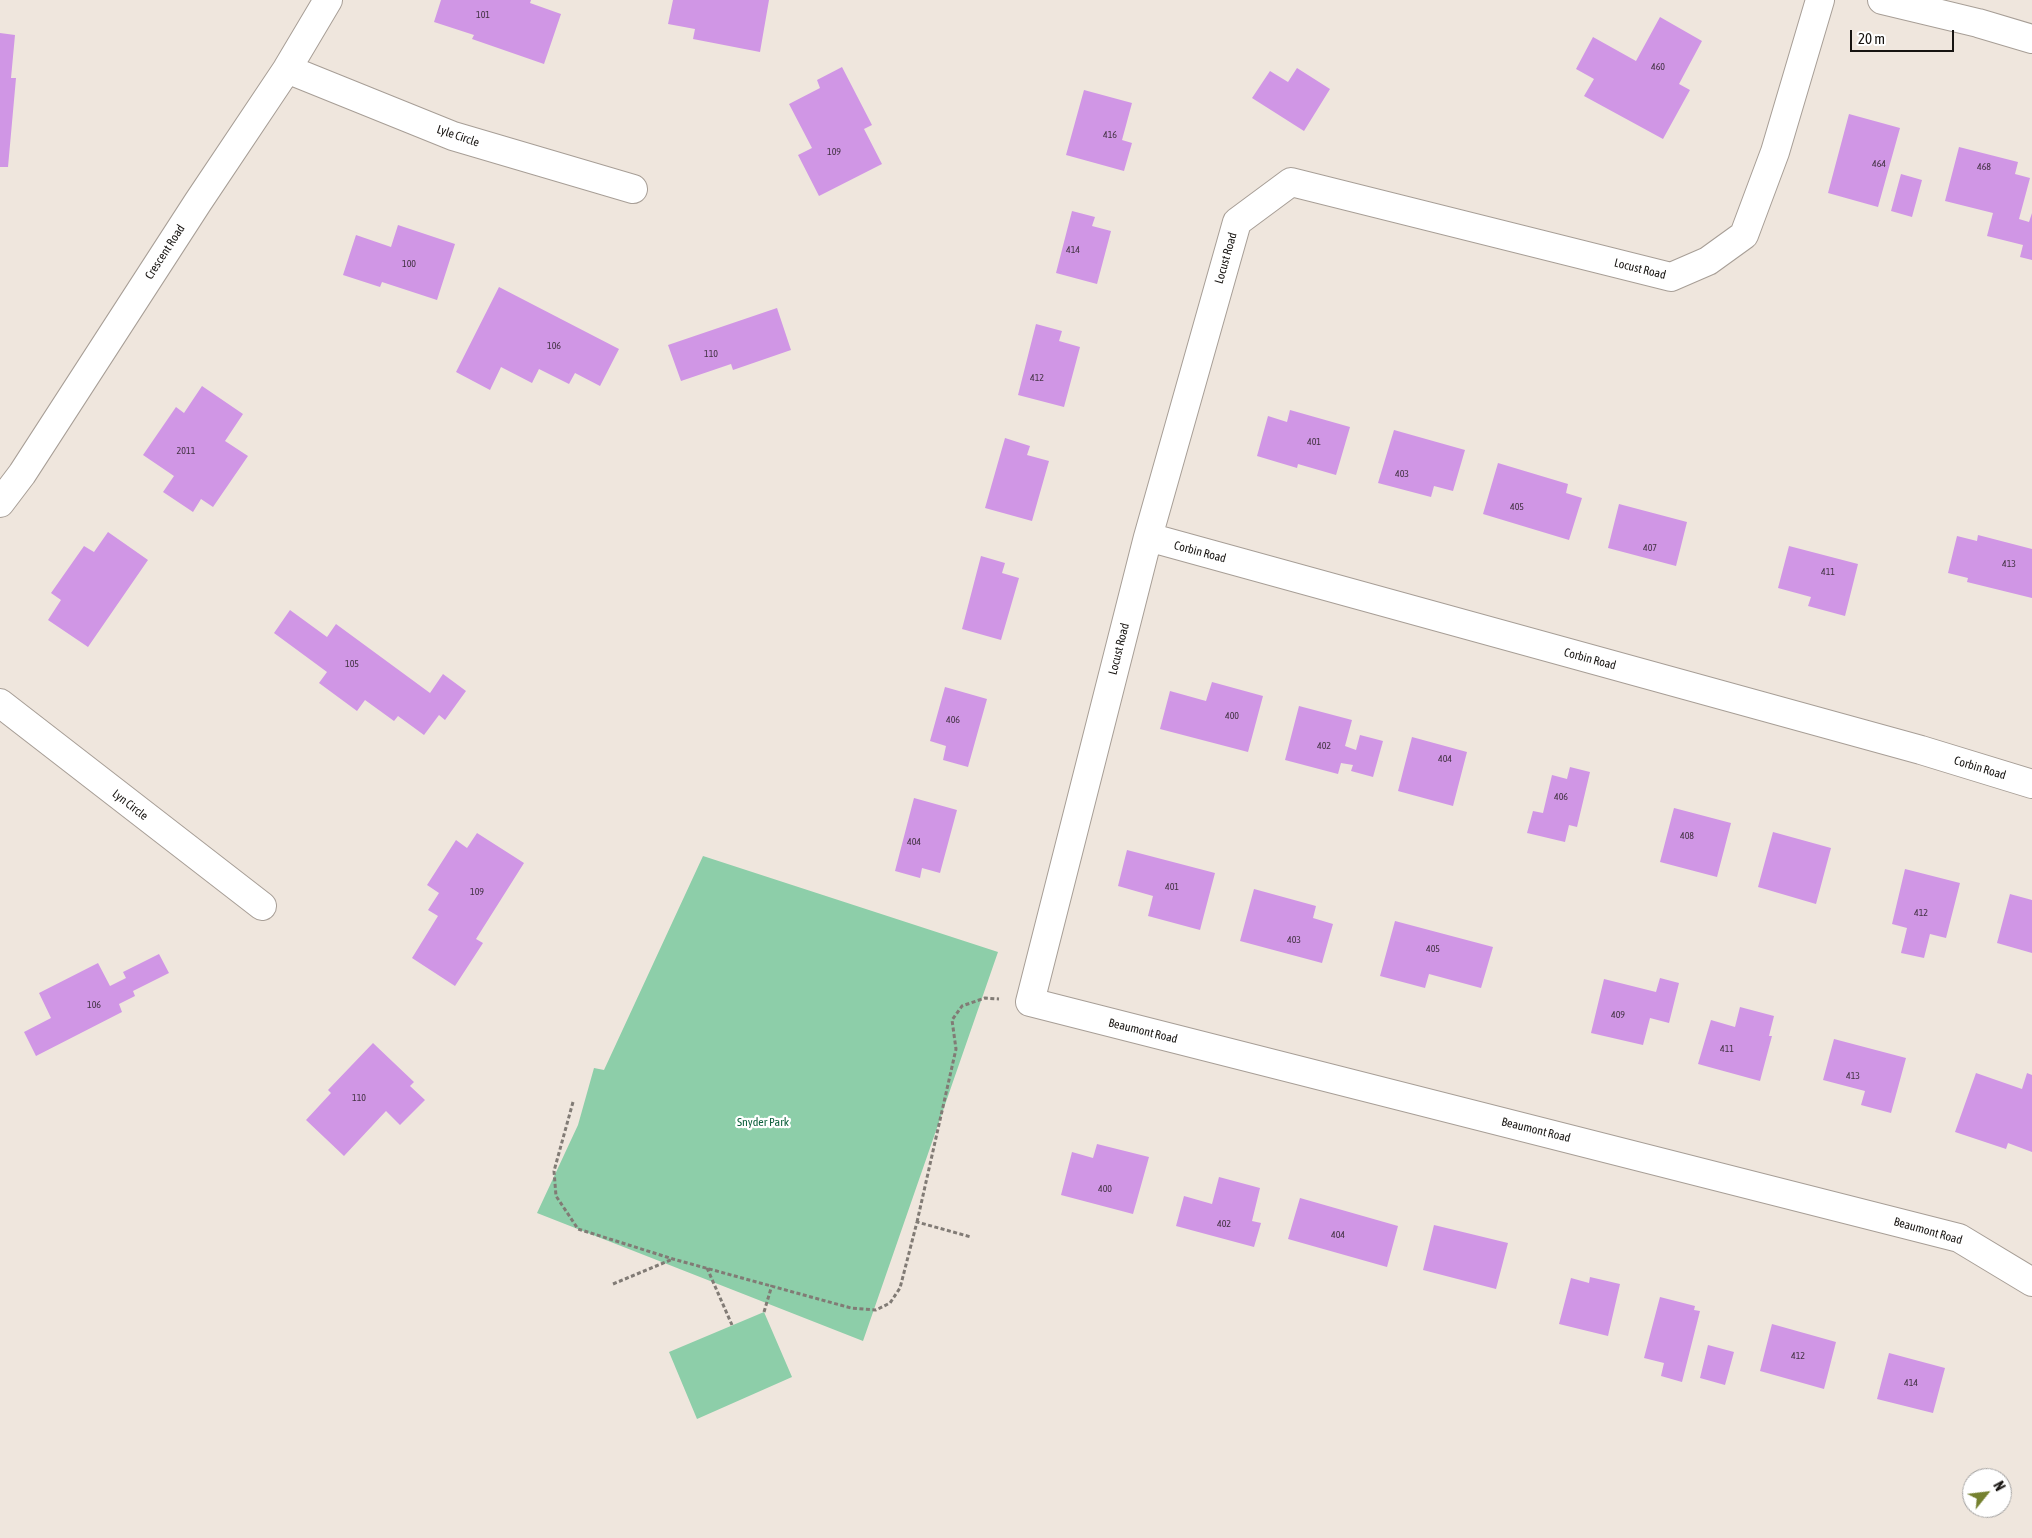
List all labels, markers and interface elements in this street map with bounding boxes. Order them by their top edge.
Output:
house number: 101 [476,9,490,21]
scale bar [1852,20,1956,52]
text: 20 m [1858,30,1885,47]
house number: 460 [1651,61,1665,73]
street label: Lyle Circle [435,122,481,150]
house number: 416 [1103,129,1117,141]
house number: 109 [827,146,841,158]
house number: 464 [1872,158,1886,170]
house number: 468 [1977,161,1991,173]
street label: Crescent Road [142,222,188,282]
street label: Locust Road [1212,231,1240,285]
house number: 414 [1066,244,1080,256]
street label: Locust Road [1613,256,1667,282]
house number: 100 [402,258,416,270]
house number: 106 [547,340,561,352]
house number: 110 [704,348,718,360]
house number: 412 [1030,372,1044,384]
house number: 401 [1307,436,1321,448]
house number: 2011 [177,445,195,457]
house number: 403 [1395,468,1409,480]
house number: 405 [1510,501,1524,513]
street label: Corbin Road [1172,538,1228,566]
house number: 407 [1643,542,1657,554]
house number: 413 [2002,558,2016,570]
house number: 411 [1821,566,1835,578]
street label: Locust Road [1106,622,1132,676]
street label: Corbin Road [1562,645,1618,673]
house number: 105 [345,658,359,670]
house number: 400 [1225,710,1239,722]
house number: 406 [946,714,960,726]
house number: 402 [1317,740,1331,752]
house number: 404 [1438,753,1452,765]
street label: Corbin Road [1952,753,2008,783]
street label: Lyn Circle [109,787,151,823]
house number: 406 [1554,791,1568,803]
house number: 408 [1680,830,1694,842]
house number: 404 [907,836,921,848]
house number: 401 [1165,881,1179,893]
house number: 109 [470,886,484,898]
house number: 412 [1914,907,1928,919]
house number: 403 [1287,934,1301,946]
house number: 405 [1426,943,1440,955]
house number: 106 [87,999,101,1011]
house number: 409 [1611,1009,1625,1021]
street label: Beaumont Road [1107,1015,1179,1047]
house number: 411 [1720,1043,1734,1055]
house number: 413 [1846,1070,1860,1082]
house number: 110 [352,1092,366,1104]
street label: Beaumont Road [1500,1114,1572,1146]
park label: Snyder Park [737,1115,789,1129]
house number: 400 [1098,1183,1112,1195]
street label: Beaumont Road [1892,1214,1964,1248]
house number: 402 [1217,1218,1231,1230]
house number: 404 [1331,1229,1345,1241]
house number: 412 [1791,1350,1805,1362]
house number: 414 [1904,1377,1918,1389]
north arrow [1962,1468,2012,1518]
text: N [1990,1479,2008,1494]

